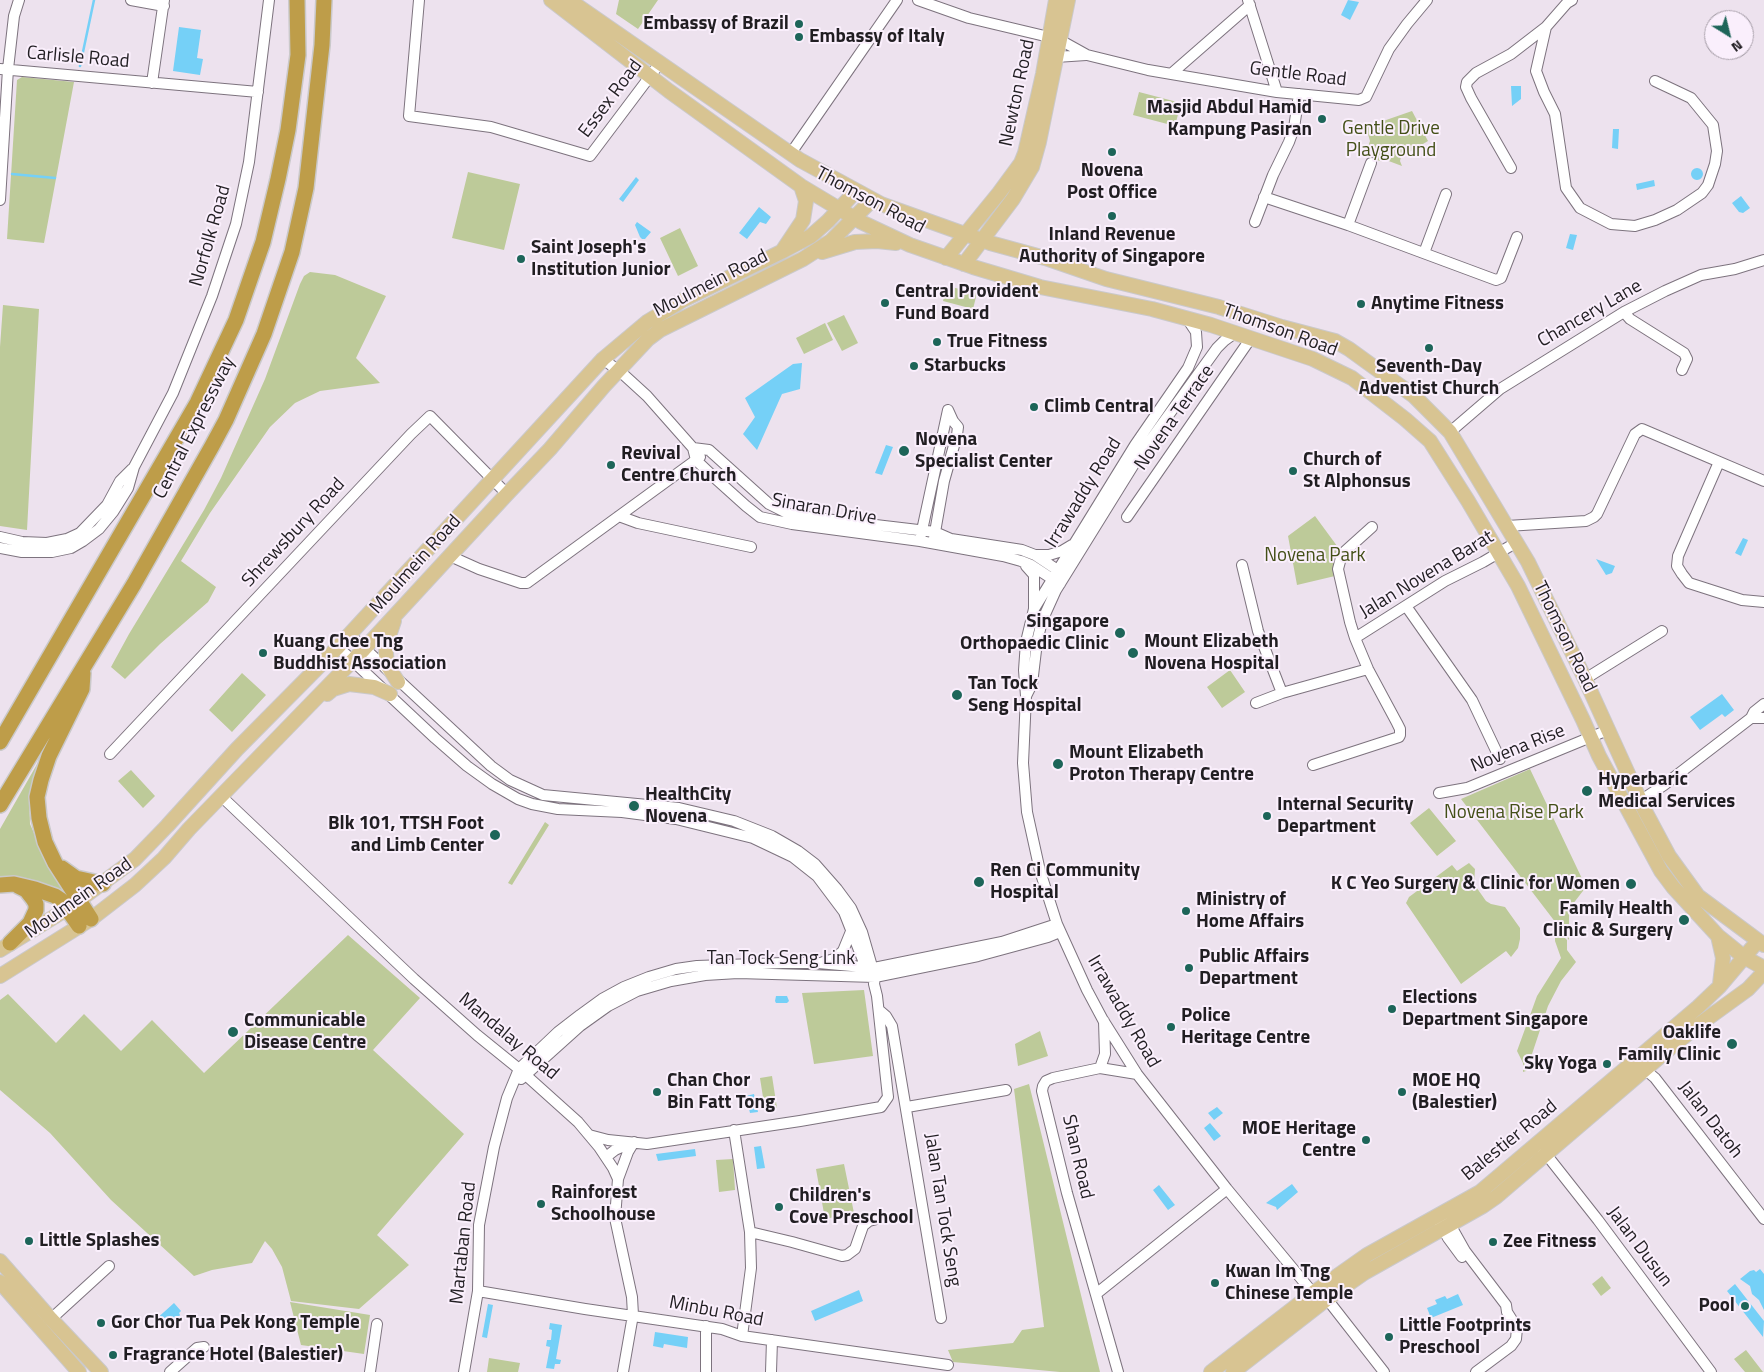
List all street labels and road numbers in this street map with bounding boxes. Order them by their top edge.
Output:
street label: Newton Road [996,37,1040,149]
street label: Carlisle Road [26,42,130,74]
street label: Essex Road [574,56,648,142]
street label: Gentle Road [1248,58,1348,92]
street label: Thomson Road [811,163,929,239]
street label: Norfolk Road [186,183,236,289]
street label: Moulmein Road [650,245,772,323]
street label: Chancery Lane [1534,275,1646,353]
street label: Thomson Road [1219,300,1341,362]
street label: Central Expressway [149,353,241,503]
street label: Novena Terrace [1130,361,1220,475]
street label: Irrawaddy Road [1041,434,1127,552]
street label: Shrewsbury Road [238,474,350,592]
street label: Sinaran Drive [770,490,878,530]
street label: Moulmein Road [366,511,466,619]
street label: Jalan Novena Barat [1356,526,1498,624]
street label: Thomson Road [1527,578,1601,696]
street label: Novena Rise [1468,720,1568,778]
street label: Moulmein Road [21,854,137,944]
street label: Tan Tock Seng Link [707,948,855,970]
street label: Irrawaddy Road [1082,952,1164,1072]
street label: Mandalay Road [453,989,563,1085]
street label: Jalan Datoh [1673,1077,1747,1163]
street label: Balestier Road [1458,1096,1562,1186]
street label: Shan Road [1056,1113,1098,1201]
street label: Jalan Tan Tock Seng [919,1132,965,1288]
street label: Martaban Road [446,1181,482,1305]
street label: Jalan Dusun [1601,1202,1677,1292]
street label: Minbu Road [667,1292,765,1332]

